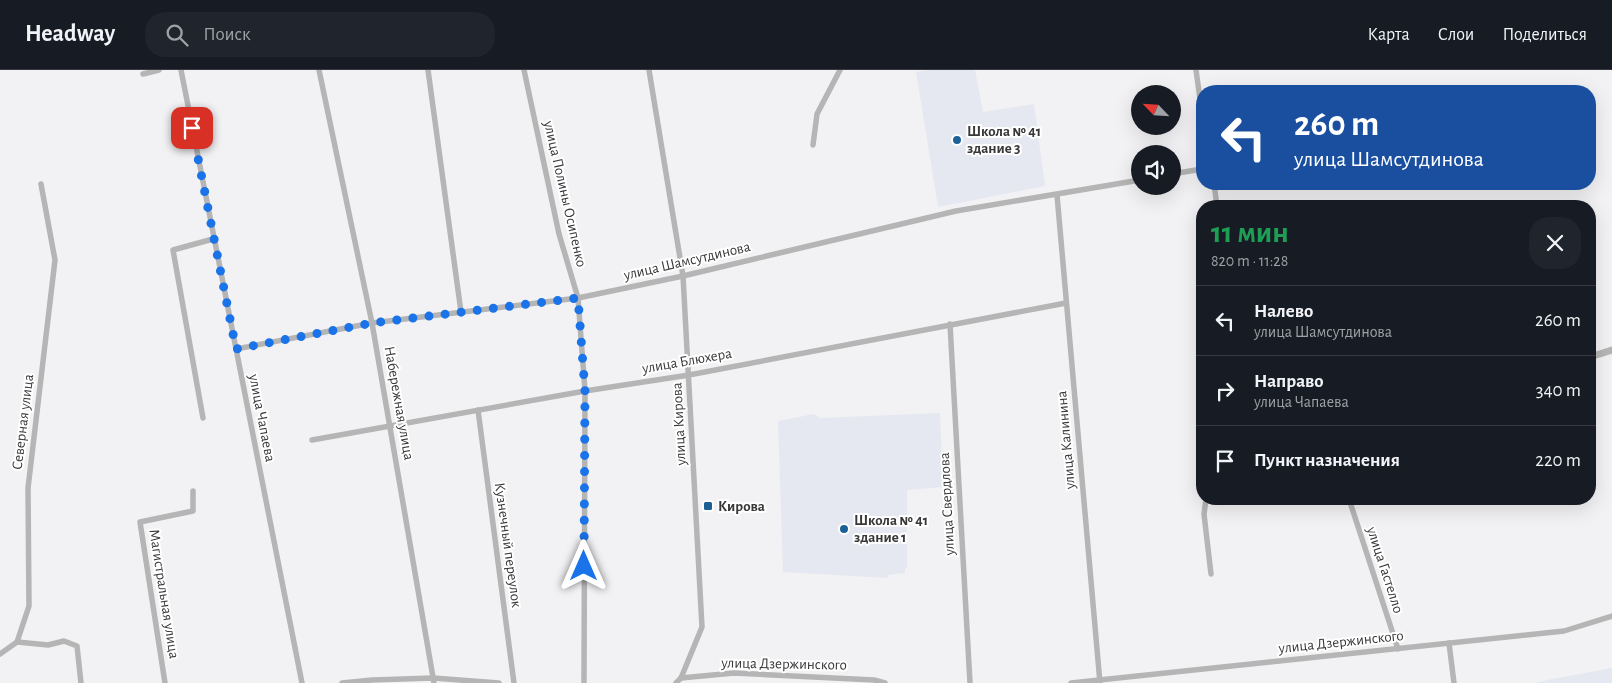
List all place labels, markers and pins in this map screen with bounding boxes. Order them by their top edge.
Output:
pin [171,107,213,149]
place label: Школа № 41 здание 3 [967,124,1041,156]
marker: Школа № 41 здание 3 [951,134,963,146]
place label: Кирова [718,499,765,514]
marker: Кирова [702,500,714,512]
place label: Школа № 41 здание 1 [854,513,928,545]
marker: Школа № 41 здание 1 [838,523,850,535]

